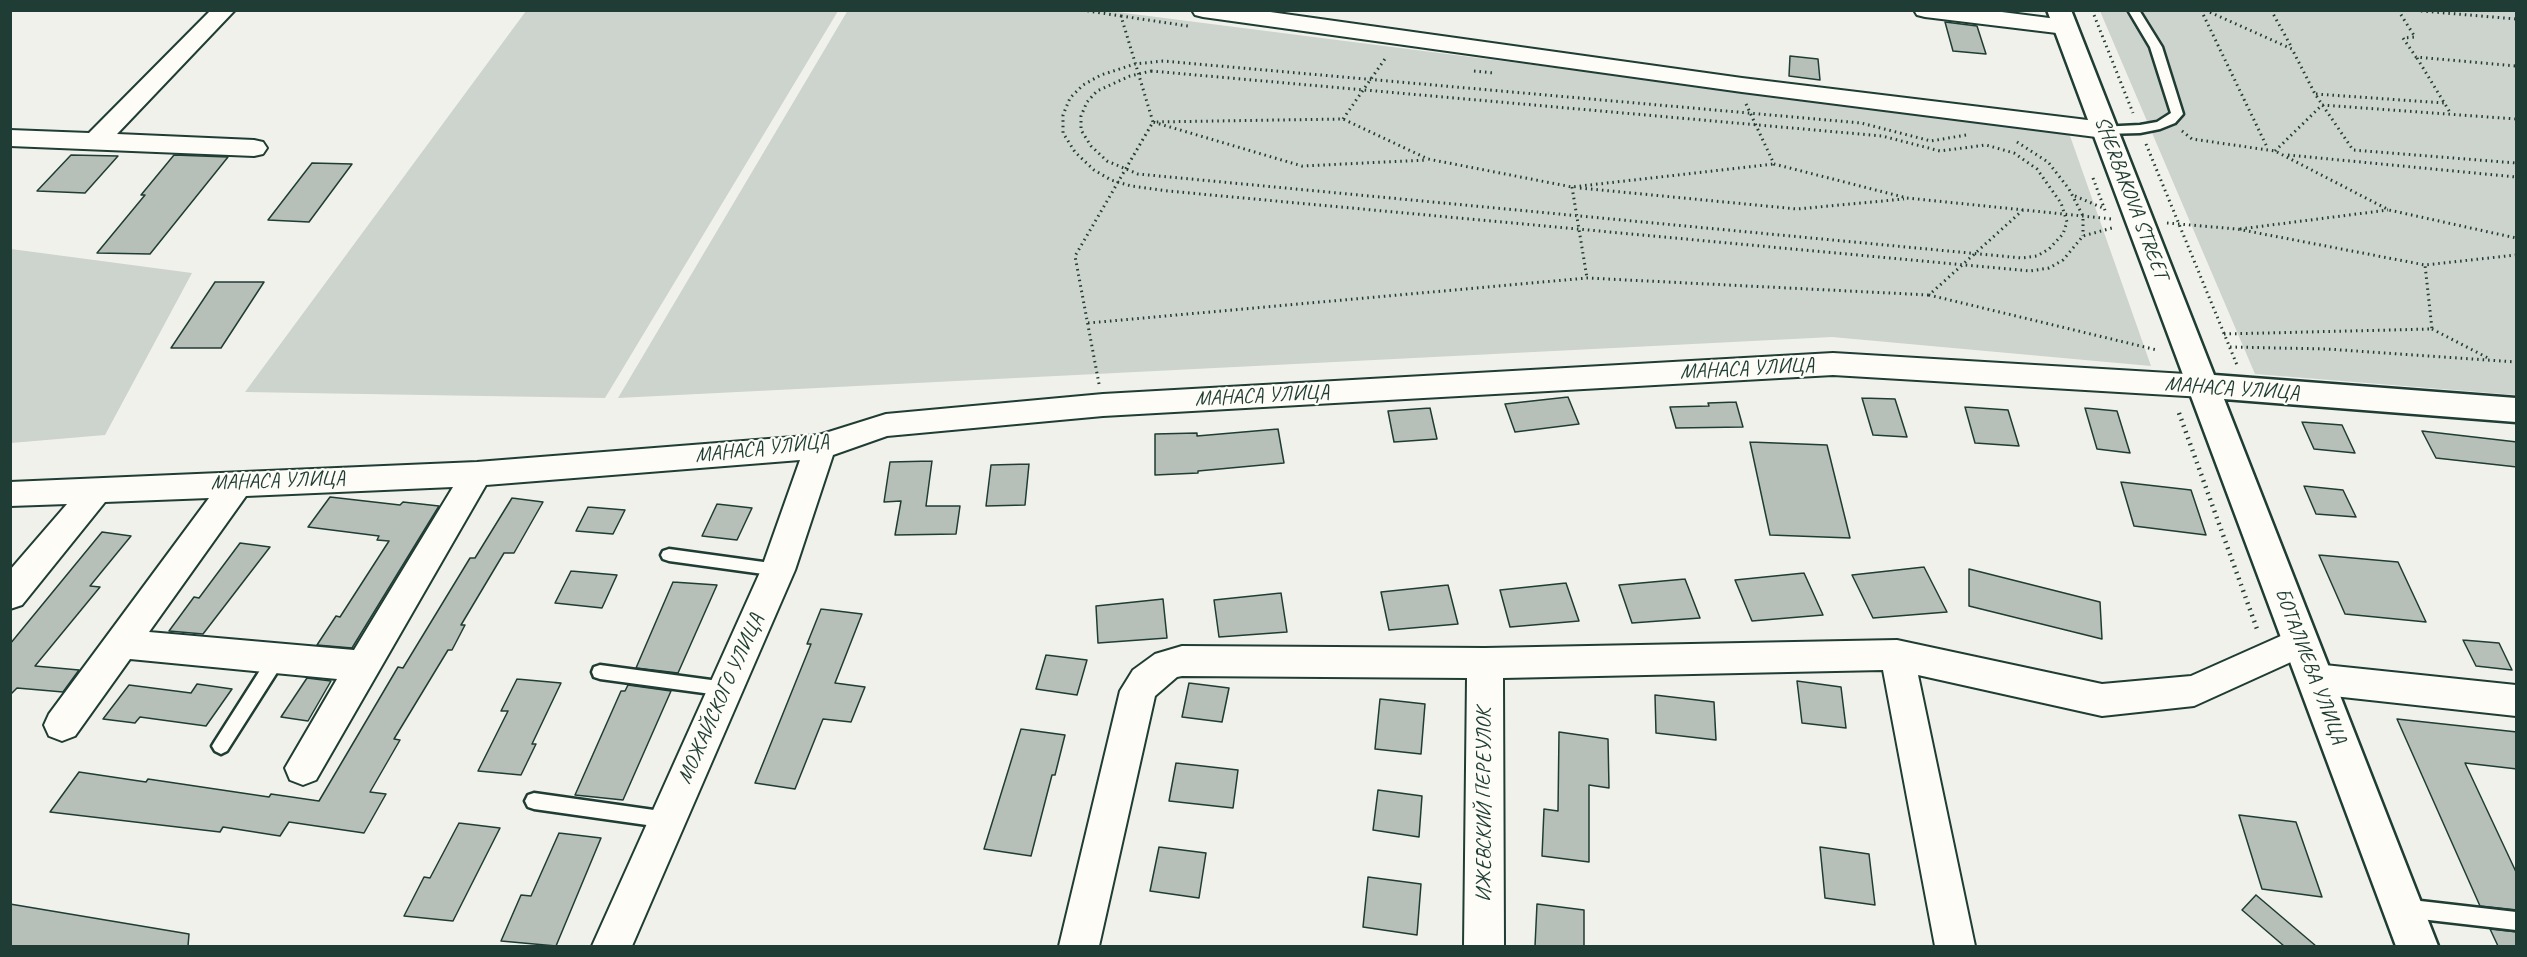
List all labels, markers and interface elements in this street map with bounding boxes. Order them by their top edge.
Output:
street label: SHERBAKOVA STREET [2088,113,2174,283]
street label: МАНАСА УЛИЦА [1679,353,1815,385]
street label: МАНАСА УЛИЦА [2164,372,2300,406]
street label: МАНАСА УЛИЦА [1194,380,1330,412]
street label: МАНАСА УЛИЦА [694,429,830,469]
street label: МАНАСА УЛИЦА [210,466,346,496]
street label: БОТАЛИЕВА УЛИЦА [2269,584,2351,748]
street label: МОЖАЙСКОГО УЛИЦА [672,610,770,788]
street label: ИЖЕВСКИЙ ПЕРЕУЛОК [1471,708,1497,902]

